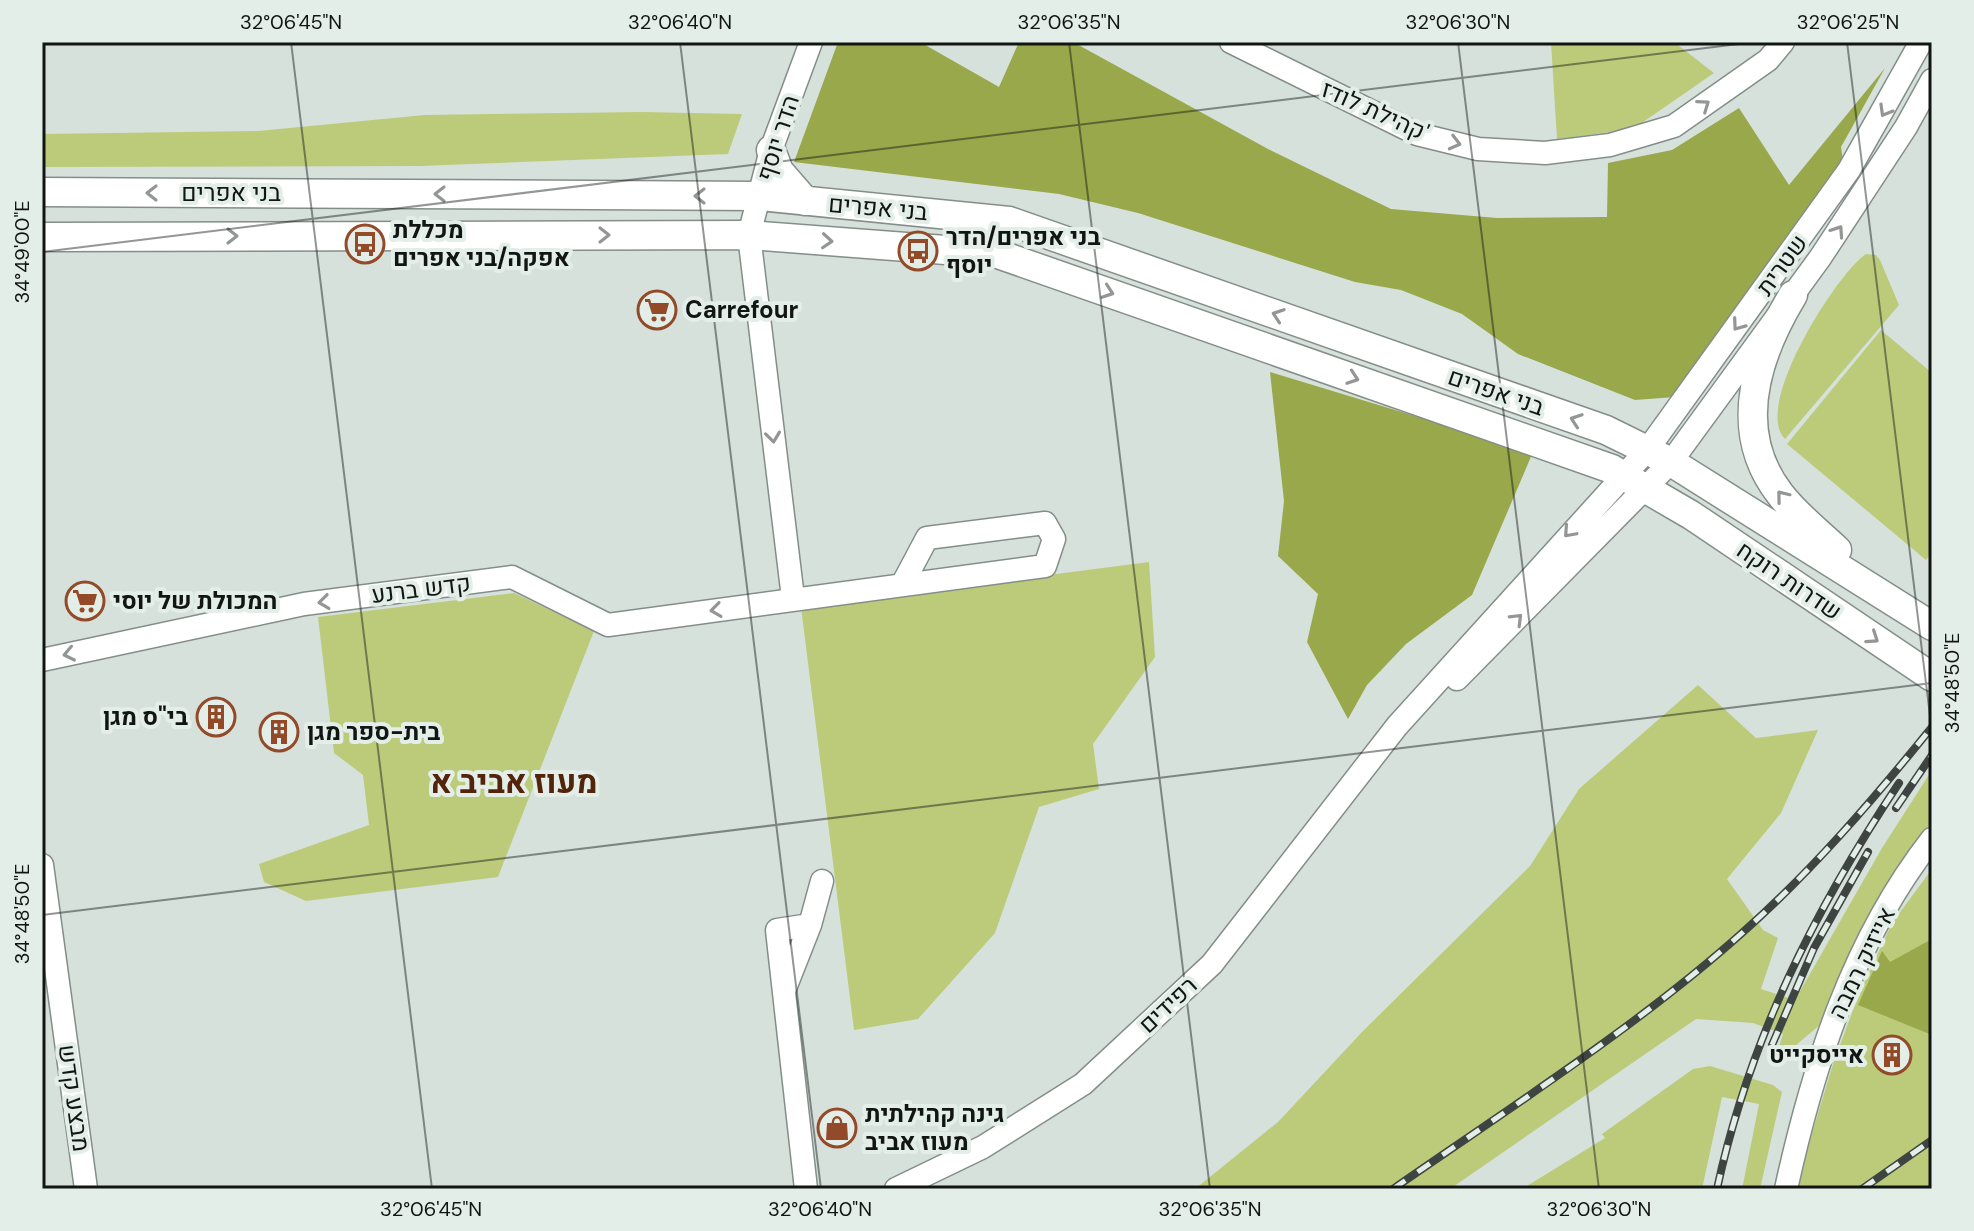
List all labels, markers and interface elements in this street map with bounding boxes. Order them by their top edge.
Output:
text: 32°06'45"N [240,9,342,35]
text: 32°06'40"N [628,9,732,35]
text: 32°06'35"N [1018,9,1120,35]
text: 32°06'30"N [1406,9,1510,35]
text: 32°06'25"N [1797,9,1899,35]
street label: קהילת לודז' [1317,73,1434,148]
street label: הדר יוסף [749,91,806,185]
one-way arrow [1695,100,1709,115]
one-way arrow [1879,102,1895,117]
one-way arrow [1447,134,1461,151]
street label: בני אפרים [181,177,281,208]
one-way arrow [145,184,158,202]
one-way arrow [433,185,446,203]
one-way arrow [693,187,706,205]
street label: בני אפרים [827,188,929,227]
text: 34°49'00"E [9,200,35,304]
place label: מכללת אפקה/בני אפרים [393,214,570,273]
place label: בני אפרים/הדר יוסף [946,221,1101,280]
bus stop icon: מכללת אפקה/בני אפרים [344,223,386,265]
one-way arrow [1828,225,1843,239]
one-way arrow [598,226,611,244]
one-way arrow [226,227,239,245]
street label: שטרית [1749,228,1814,301]
bus stop icon: בני אפרים/הדר יוסף [897,230,939,272]
one-way arrow [821,232,834,249]
one-way arrow [1100,283,1114,299]
supermarket icon: Carrefour [636,289,678,331]
place label: Carrefour [685,294,799,325]
one-way arrow [1272,308,1286,325]
one-way arrow [1733,317,1748,331]
street label: בני אפרים [1444,361,1549,423]
one-way arrow [1346,368,1360,385]
one-way arrow [1570,413,1584,429]
one-way arrow [765,431,782,444]
one-way arrow [1777,491,1792,505]
one-way arrow [1565,523,1579,538]
street label: שדרות רוקח [1731,534,1848,627]
street label: קדש ברנע [369,567,472,610]
supermarket icon: המכולת של יוסי [64,580,106,622]
place label: המכולת של יוסי [113,585,277,616]
one-way arrow [317,593,330,610]
one-way arrow [709,601,722,618]
one-way arrow [1507,614,1522,628]
one-way arrow [1864,628,1879,643]
text: 34°48'50"E [1939,633,1965,733]
one-way arrow [62,645,76,662]
building icon: בי"ס מגן [195,696,237,738]
place label: בי"ס מגן [103,701,188,732]
building icon: בית-ספר מגן [258,711,300,753]
place label: בית-ספר מגן [307,716,440,747]
district label: מעוז אביב א [430,761,598,803]
text: 34°48'50"E [9,864,35,964]
street label: אייזיק רמבה [1821,902,1902,1024]
street label: רפידים [1132,970,1203,1040]
building icon: אייסקייט [1871,1034,1913,1076]
place label: אייסקייט [1769,1039,1864,1070]
street label: מבצע קדש [52,1042,97,1153]
place label: גינה קהילתית מעוז אביב [865,1098,1004,1157]
shop icon: גינה קהילתית מעוז אביב [816,1107,858,1149]
text: 32°06'45"N [380,1196,482,1222]
text: 32°06'40"N [768,1196,872,1222]
text: 32°06'35"N [1159,1196,1261,1222]
text: 32°06'30"N [1547,1196,1651,1222]

